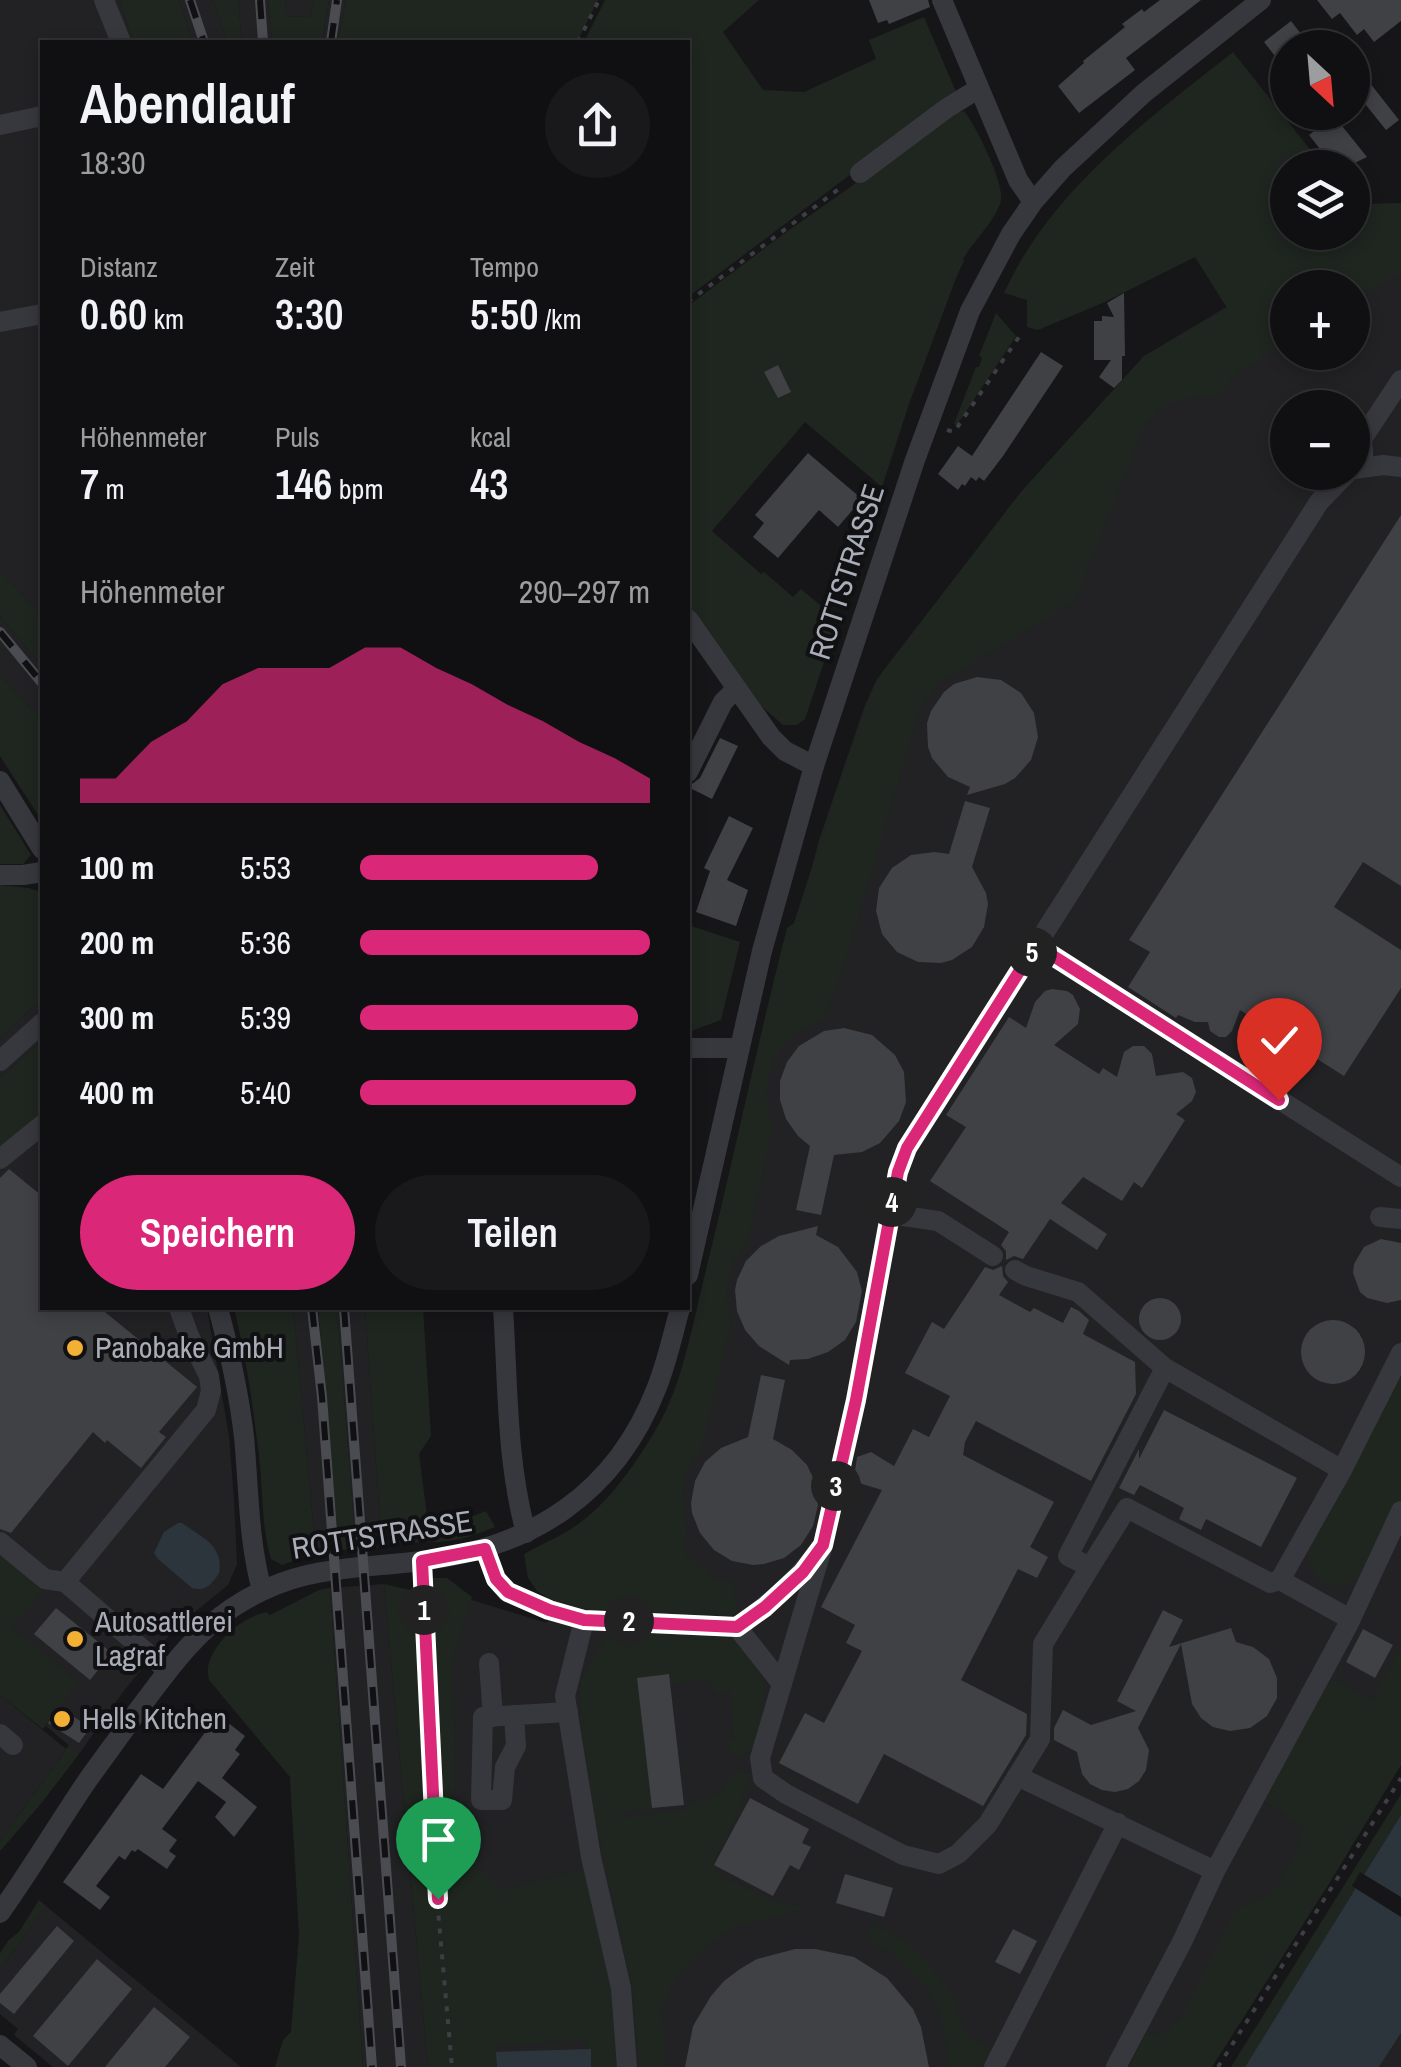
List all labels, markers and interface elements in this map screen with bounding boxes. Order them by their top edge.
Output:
north arrow [1270,30,1370,130]
map controls [1270,30,1370,490]
text: Abendlauf [80,66,295,140]
button: share [545,73,650,178]
text: 18:30 [80,141,146,184]
button: layers [1270,150,1370,250]
text: Distanz [80,248,158,286]
text: Zeit [275,248,315,286]
text: Tempo [470,248,539,286]
button: + [1270,270,1370,370]
text: 0.60 [80,286,147,342]
text: 3:30 [275,286,343,342]
text: 5:50 [470,286,538,342]
text: km [147,300,184,338]
text: /km [538,300,582,338]
button: − [1270,390,1370,490]
text: Höhenmeter [80,418,206,456]
text: Puls [275,418,320,456]
text: kcal [470,418,511,456]
text: 7 [80,456,99,512]
text: 146 [275,456,332,512]
text: 43 [470,456,508,512]
text: m [99,470,125,508]
text: bpm [332,470,384,508]
street label: ROTTSTRASSE [799,479,893,664]
text: Höhenmeter [80,570,224,613]
text: 290–297 m [519,570,650,613]
text: 100 m [80,846,154,889]
text: 5:53 [240,846,291,889]
text: 200 m [80,921,154,964]
text: 5:36 [240,921,291,964]
pin: 5 [1007,927,1057,977]
text: 5 [1026,933,1038,971]
text: 300 m [80,996,154,1039]
text: 5:39 [240,996,291,1039]
pin [1237,998,1322,1101]
icon: check [1252,1013,1307,1068]
text: 400 m [80,1071,154,1114]
text: 5:40 [240,1071,291,1114]
button: Speichern [80,1175,355,1290]
button: Teilen [375,1175,650,1290]
pin: 4 [867,1177,917,1227]
text: 4 [886,1183,898,1221]
place label: Panobake GmbH [95,1327,284,1367]
marker: Panobake GmbH [64,1337,86,1359]
pin: 3 [811,1461,861,1511]
text: 3 [830,1467,842,1505]
street label: ROTTSTRASSE [289,1500,475,1568]
pin: 1 [399,1585,449,1635]
text: 1 [418,1591,430,1629]
pin: 2 [604,1596,654,1646]
place label: Autosattlerei Lagraf [94,1601,233,1675]
text: 2 [623,1602,635,1640]
marker: Autosattlerei Lagraf [64,1628,86,1650]
place label: Hells Kitchen [82,1698,227,1738]
marker: Hells Kitchen [51,1708,73,1730]
pin [396,1797,481,1900]
icon: arrive [411,1812,466,1867]

